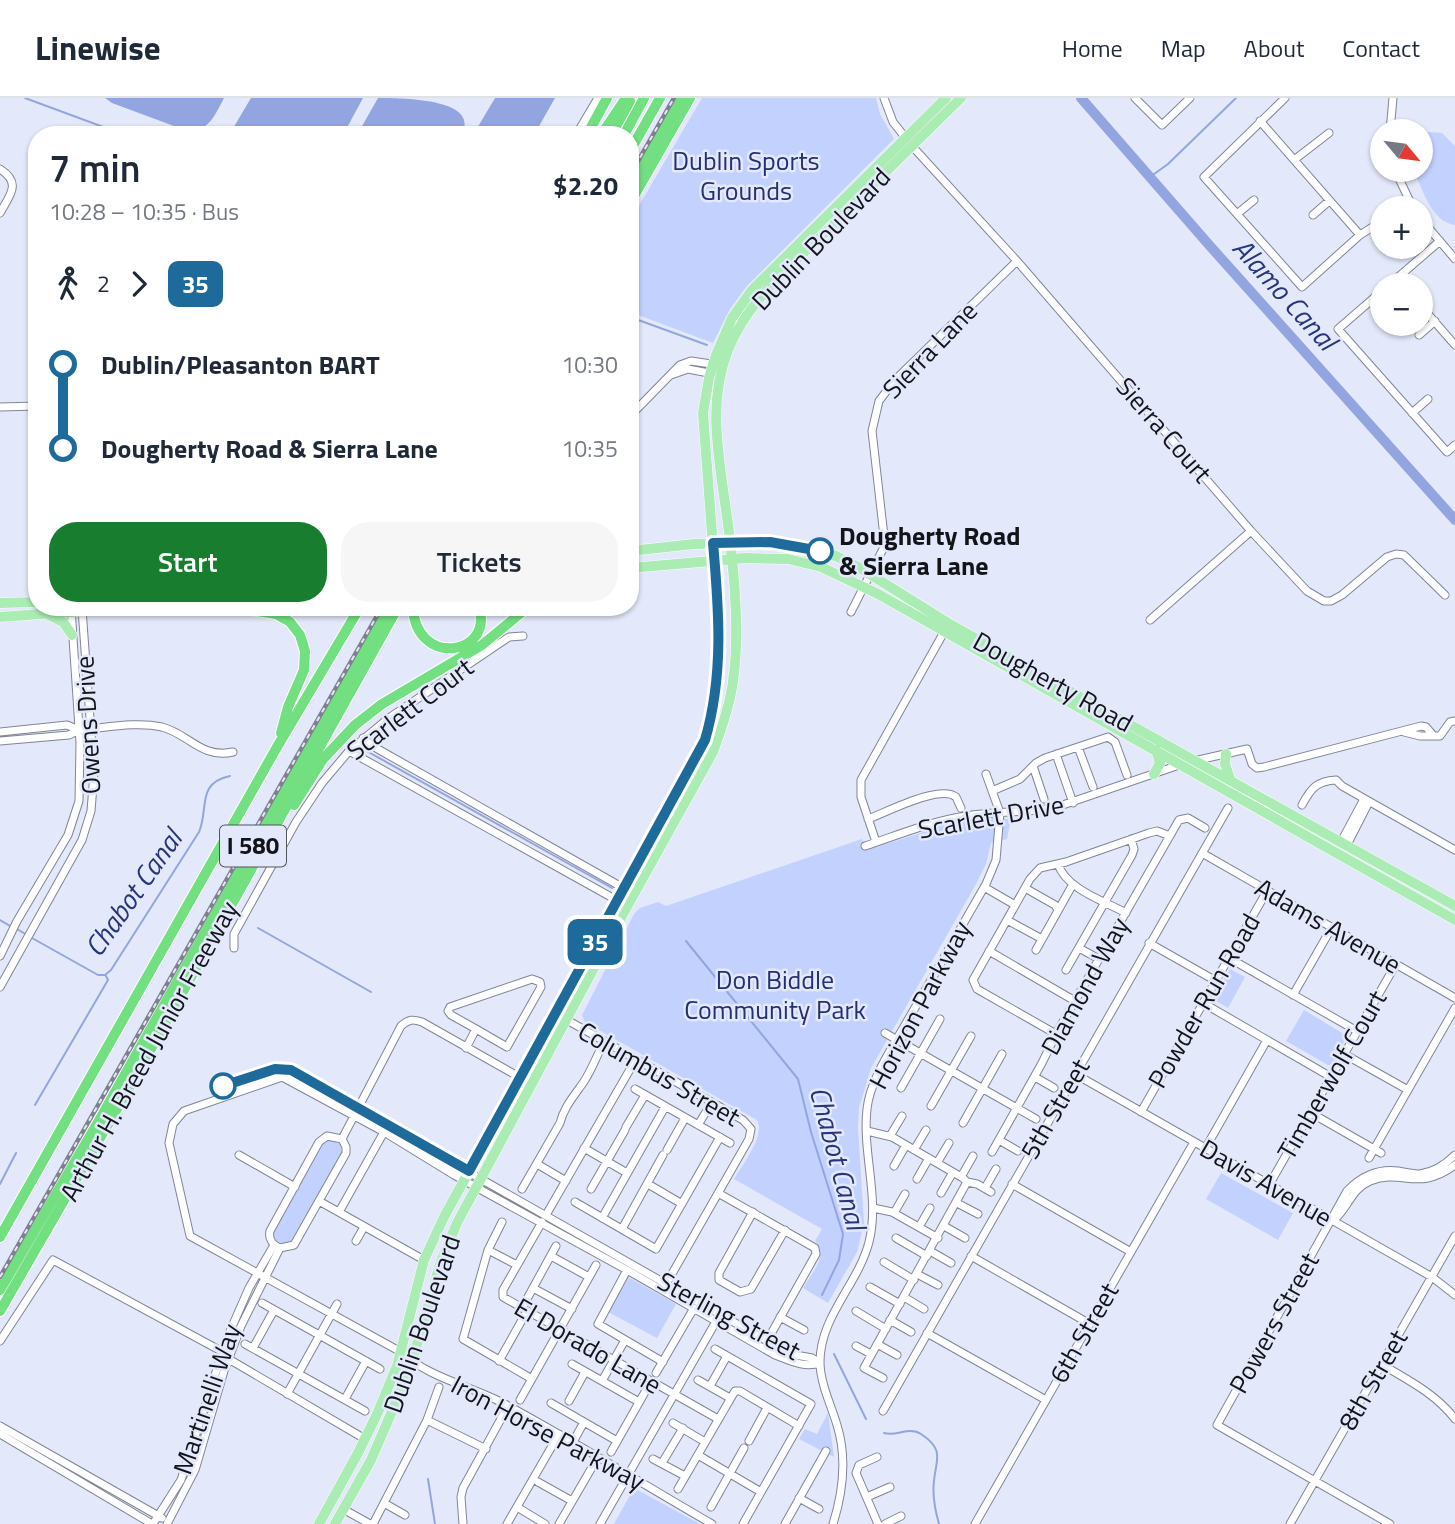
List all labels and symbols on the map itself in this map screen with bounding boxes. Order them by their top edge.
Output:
north arrow [1370,119,1433,182]
park label: Dublin Sports Grounds [672,141,820,210]
street label: Dublin Boulevard [742,158,899,319]
water label: Alamo Canal [1223,228,1350,362]
street label: Sierra Lane [873,292,986,407]
street label: Sierra Court [1107,368,1221,491]
place label: Dougherty Road & Sierra Lane [839,516,1020,585]
marker: Dougherty Road & Sierra Lane [807,538,833,564]
street label: Dougherty Road [966,621,1140,742]
street label: Scarlett Court [338,648,481,769]
street label: Owens Drive [64,655,111,795]
street label: Scarlett Drive [915,785,1067,849]
water label: Chabot Canal [73,818,194,965]
road number: I 580 [220,826,286,866]
street label: Adams Avenue [1248,868,1409,983]
street label: Arthur H. Breed Junior Freeway [50,893,248,1208]
street label: Powder Run Road [1138,906,1269,1095]
street label: Diamond Way [1031,910,1139,1062]
street label: Horizon Parkway [859,914,980,1096]
line badge: 35 [564,919,626,965]
park label: Don Biddle Community Park [684,960,866,1029]
street label: Timberwolf Court [1267,983,1396,1167]
street label: Columbus Street [571,1011,748,1136]
street label: 5th Street [1010,1051,1099,1166]
unlabelled marker [210,1073,236,1099]
water label: Chabot Canal [799,1081,879,1237]
street label: Davis Avenue [1193,1129,1340,1236]
street label: Dublin Boulevard [373,1230,470,1418]
street label: Powers Street [1219,1245,1328,1400]
street label: Sterling Street [651,1262,808,1370]
street label: 6th Street [1039,1275,1128,1390]
street label: El Dorado Lane [507,1288,669,1404]
street label: Martinelli Way [162,1318,251,1480]
street label: 8th Street [1328,1322,1417,1437]
street label: Iron Horse Parkway [444,1365,652,1500]

